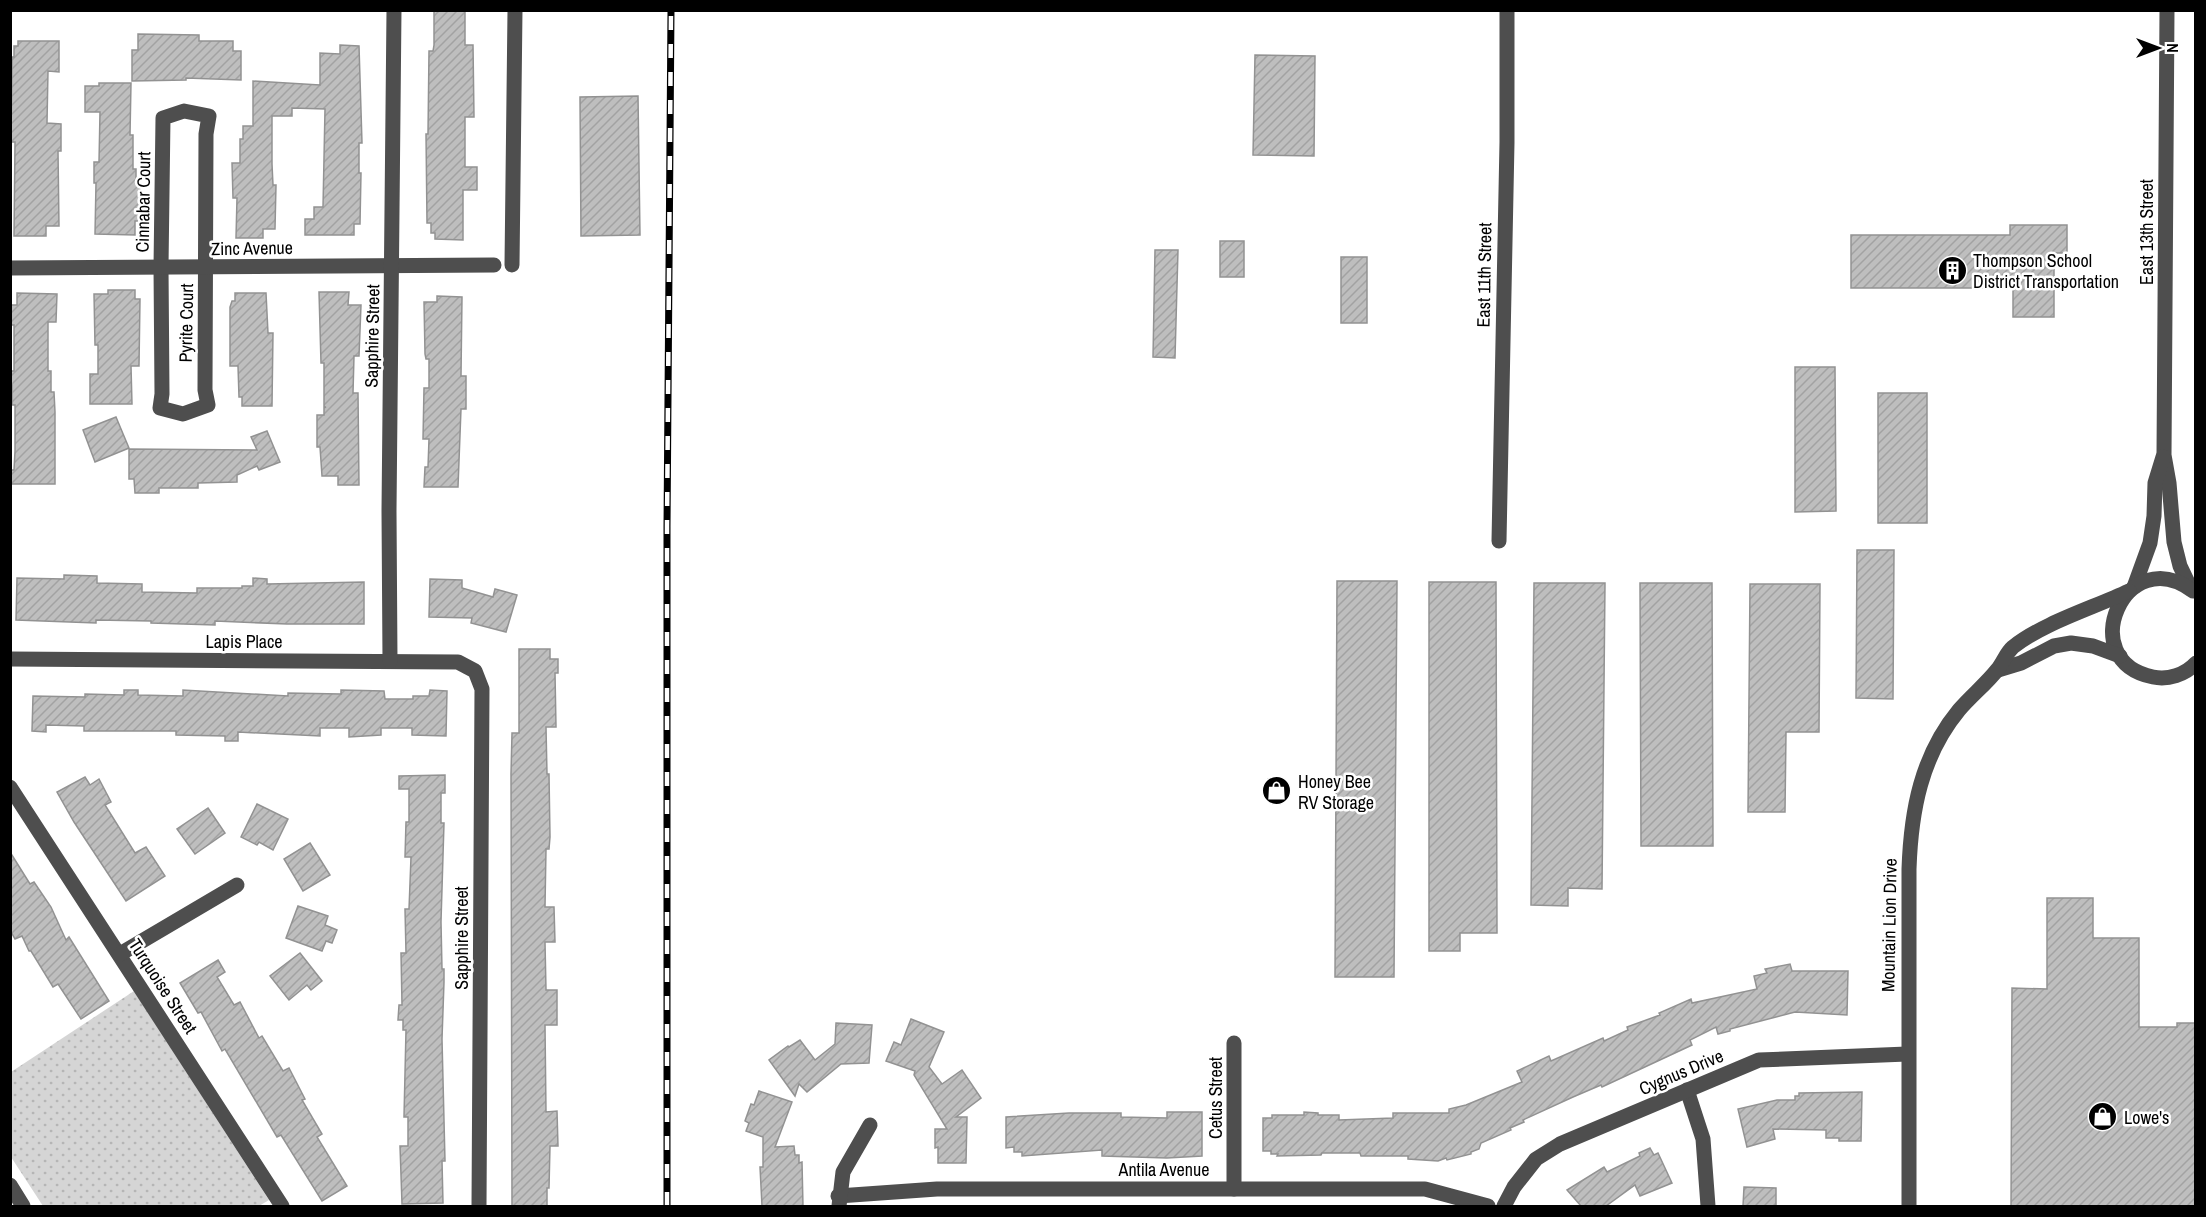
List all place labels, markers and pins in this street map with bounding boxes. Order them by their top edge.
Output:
place label: Thompson School District Transportation [1973,248,2119,294]
building icon: Thompson School District Transportation [1936,254,1968,286]
place label: Honey Bee RV Storage [1298,769,1374,815]
shop icon: Honey Bee RV Storage [1261,775,1293,807]
shop icon: Lowe's [2087,1101,2119,1133]
place label: Lowe's [2124,1105,2170,1130]

